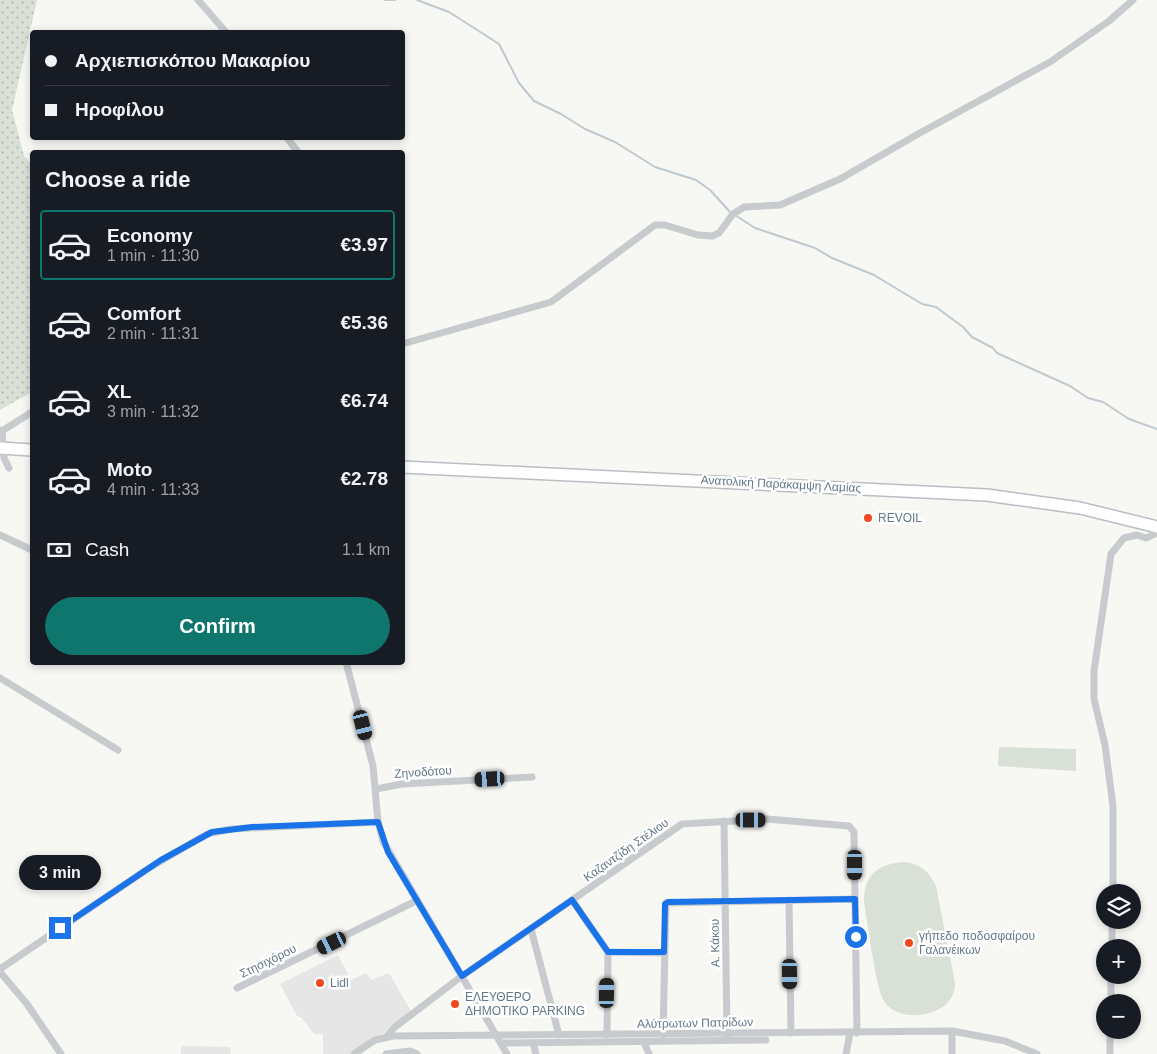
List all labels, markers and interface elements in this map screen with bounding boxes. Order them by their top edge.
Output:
text: Αρχιεπισκόπου Μακαρίου [75,50,310,71]
text: Ηροφίλου [75,99,164,120]
text: Choose a ride [45,167,190,192]
icon: car [47,223,92,268]
text: Economy [107,225,193,246]
text: €3.97 [340,234,388,255]
text: 1 min · 11:30 [107,247,199,264]
icon: car [47,301,92,346]
text: Comfort [107,303,181,324]
text: €5.36 [340,312,388,333]
text: 2 min · 11:31 [107,325,199,342]
icon: car [47,379,92,424]
text: XL [107,381,131,402]
text: €6.74 [340,390,388,411]
text: 3 min · 11:32 [107,403,199,420]
icon: car [47,457,92,502]
text: Moto [107,459,152,480]
text: €2.78 [340,468,388,489]
street label: Ανατολική Παράκαμψη Λαμίας [700,473,862,495]
text: 4 min · 11:33 [107,481,199,498]
place label: REVOIL [878,511,922,525]
marker: REVOIL [862,512,874,524]
icon: cash [45,536,73,564]
text: Cash [85,539,129,560]
text: 1.1 km [342,541,390,558]
button: Confirm [45,597,390,655]
car [352,709,373,741]
street label: Ζηνοδότου [394,763,452,781]
car [474,771,505,787]
car [736,813,766,828]
street label: Καζαντζίδη Στέλιου [581,816,671,884]
car [847,850,862,880]
callout: 3 min [19,856,101,890]
text: 3 min [39,864,81,881]
map controls [1096,884,1141,1039]
button: layers [1096,884,1141,929]
route end [49,917,71,939]
street label: Α. Κάκου [708,919,722,967]
route start [845,926,867,948]
place label: γήπεδο ποδοσφαίρου Γαλανέικων [919,929,1035,957]
car [315,930,348,956]
marker: γήπεδο ποδοσφαίρου Γαλανέικων [903,937,915,949]
button: + [1096,939,1141,984]
street label: Στησιχόρου [237,941,299,981]
car [782,959,797,989]
place label: Lidl [330,976,349,990]
marker: Lidl [314,977,326,989]
car [599,978,614,1008]
place label: ΕΛΕΥΘΕΡΟ ΔΗΜΟΤΙΚΟ PARKING [465,990,585,1018]
button: − [1096,994,1141,1039]
marker: ΕΛΕΥΘΕΡΟ ΔΗΜΟΤΙΚΟ PARKING [449,998,461,1010]
street label: Αλύτρωτων Πατρίδων [637,1015,753,1031]

